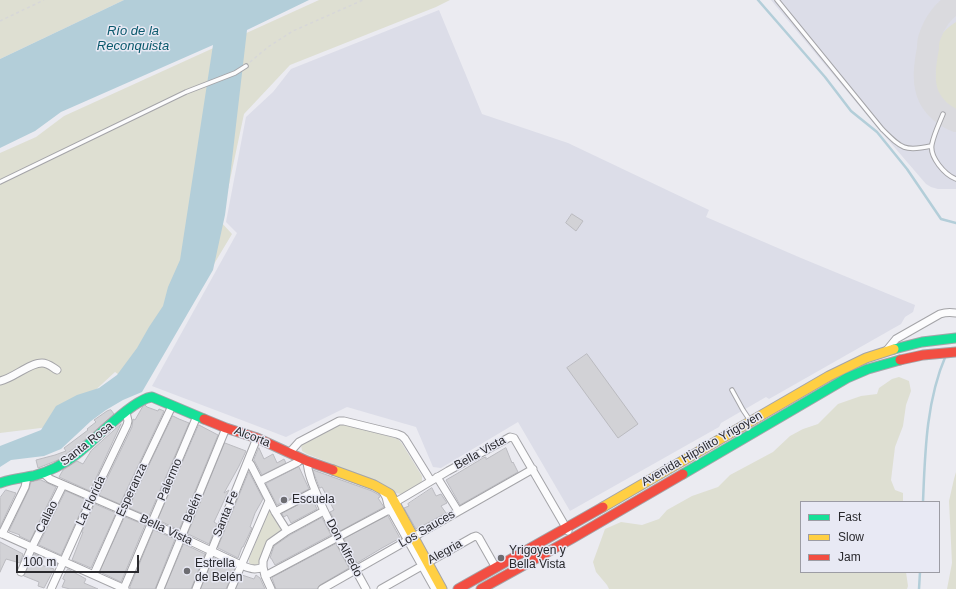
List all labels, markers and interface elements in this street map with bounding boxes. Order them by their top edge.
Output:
water label: Río de la Reconquista [97,23,169,54]
street label: Avenida Hipólito Yrigoyen [639,408,765,490]
street label: Santa Rosa [58,419,116,469]
street label: Alcorta [232,424,272,450]
street label: Bella Vista [452,433,508,473]
street label: Palermo [155,457,185,503]
street label: Esperanza [113,461,151,519]
street label: La Florida [73,474,109,528]
street label: Santa Fe [210,489,242,539]
street label: Belén [180,491,206,525]
place label: Escuela [292,493,335,507]
marker: Escuela [279,495,289,505]
street label: Callao [33,499,61,535]
legend [800,501,940,573]
street label: Los Sauces [396,507,458,551]
text: Fast [838,510,861,524]
street label: Bella Vista [137,512,195,548]
street label: Don Alfredo [323,517,365,579]
text: Slow [838,530,864,544]
street label: Alegria [425,537,465,567]
place label: Yrigoyen y Bella Vista [509,544,566,572]
scale bar [18,547,141,573]
text: Jam [838,550,861,564]
marker: Yrigoyen y Bella Vista [496,553,506,563]
text: 100 m [23,555,56,569]
place label: Estrella de Belén [195,557,242,585]
marker: Estrella de Belén [182,566,192,576]

